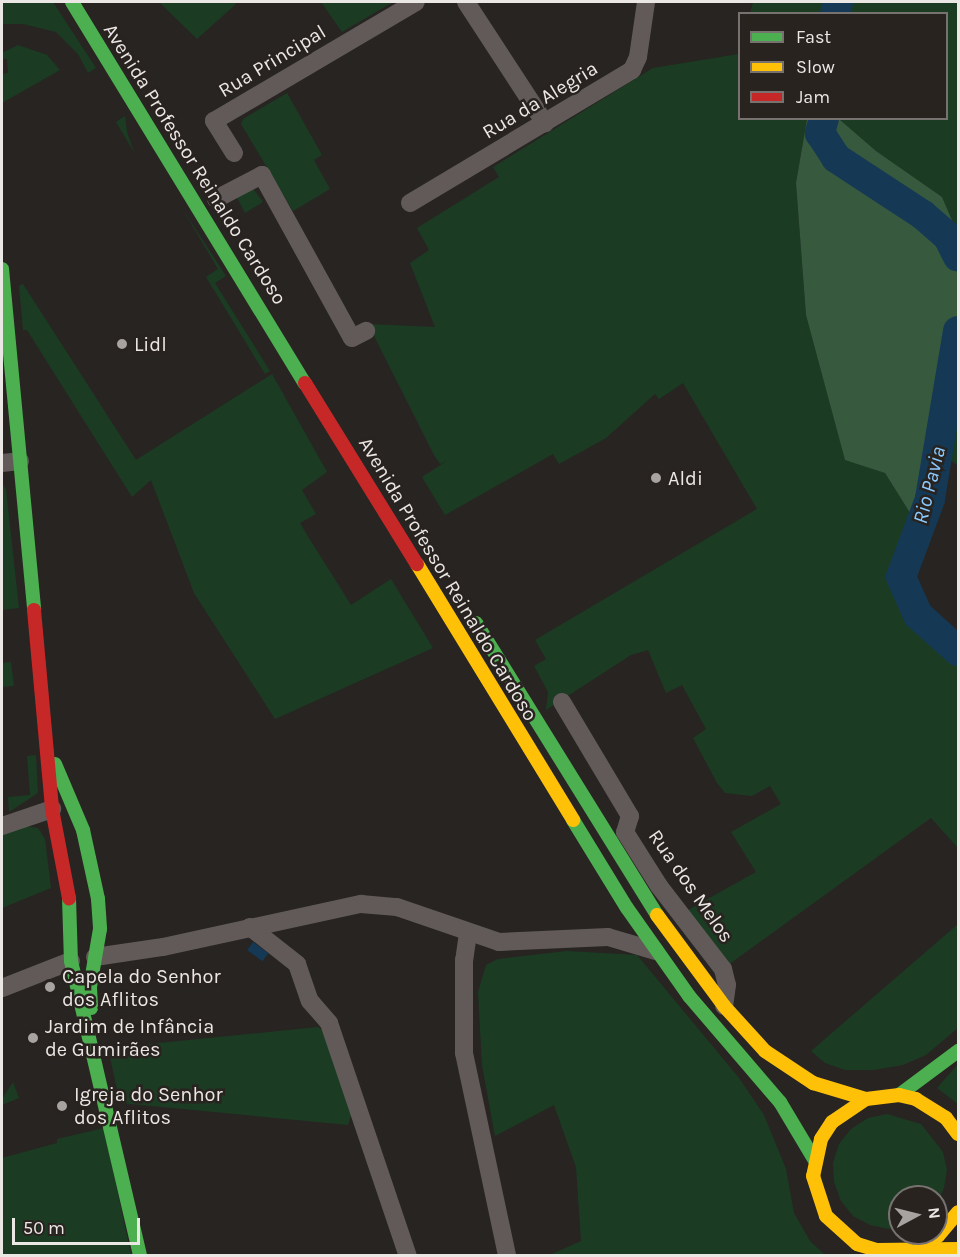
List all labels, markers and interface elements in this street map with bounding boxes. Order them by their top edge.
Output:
legend [738,12,948,120]
street label: Avenida Professor Reinaldo Cardoso [98,19,292,309]
street label: Rua Principal [214,20,330,102]
text: Fast [796,26,831,48]
street label: Rua da Alegria [478,56,602,144]
text: Slow [796,56,835,78]
text: Jam [796,86,830,108]
place label: Lidl [134,332,167,356]
marker: Lidl [115,337,129,351]
street label: Avenida Professor Reinaldo Cardoso [354,433,542,725]
water label: Rio Pavia [907,444,951,526]
place label: Aldi [668,466,703,490]
marker: Aldi [649,471,663,485]
street label: Rua dos Melos [643,825,739,947]
place label: Capela do Senhor dos Aflitos [62,964,221,1011]
marker: Capela do Senhor dos Aflitos [43,980,57,994]
place label: Jardim de Infância de Gumirães [45,1014,214,1061]
marker: Jardim de Infância de Gumirães [26,1031,40,1045]
place label: Igreja do Senhor dos Aflitos [74,1082,223,1129]
marker: Igreja do Senhor dos Aflitos [55,1099,69,1113]
north arrow [888,1185,948,1245]
scale bar [15,1206,142,1244]
text: N [924,1206,945,1220]
text: 50 m [23,1217,65,1239]

